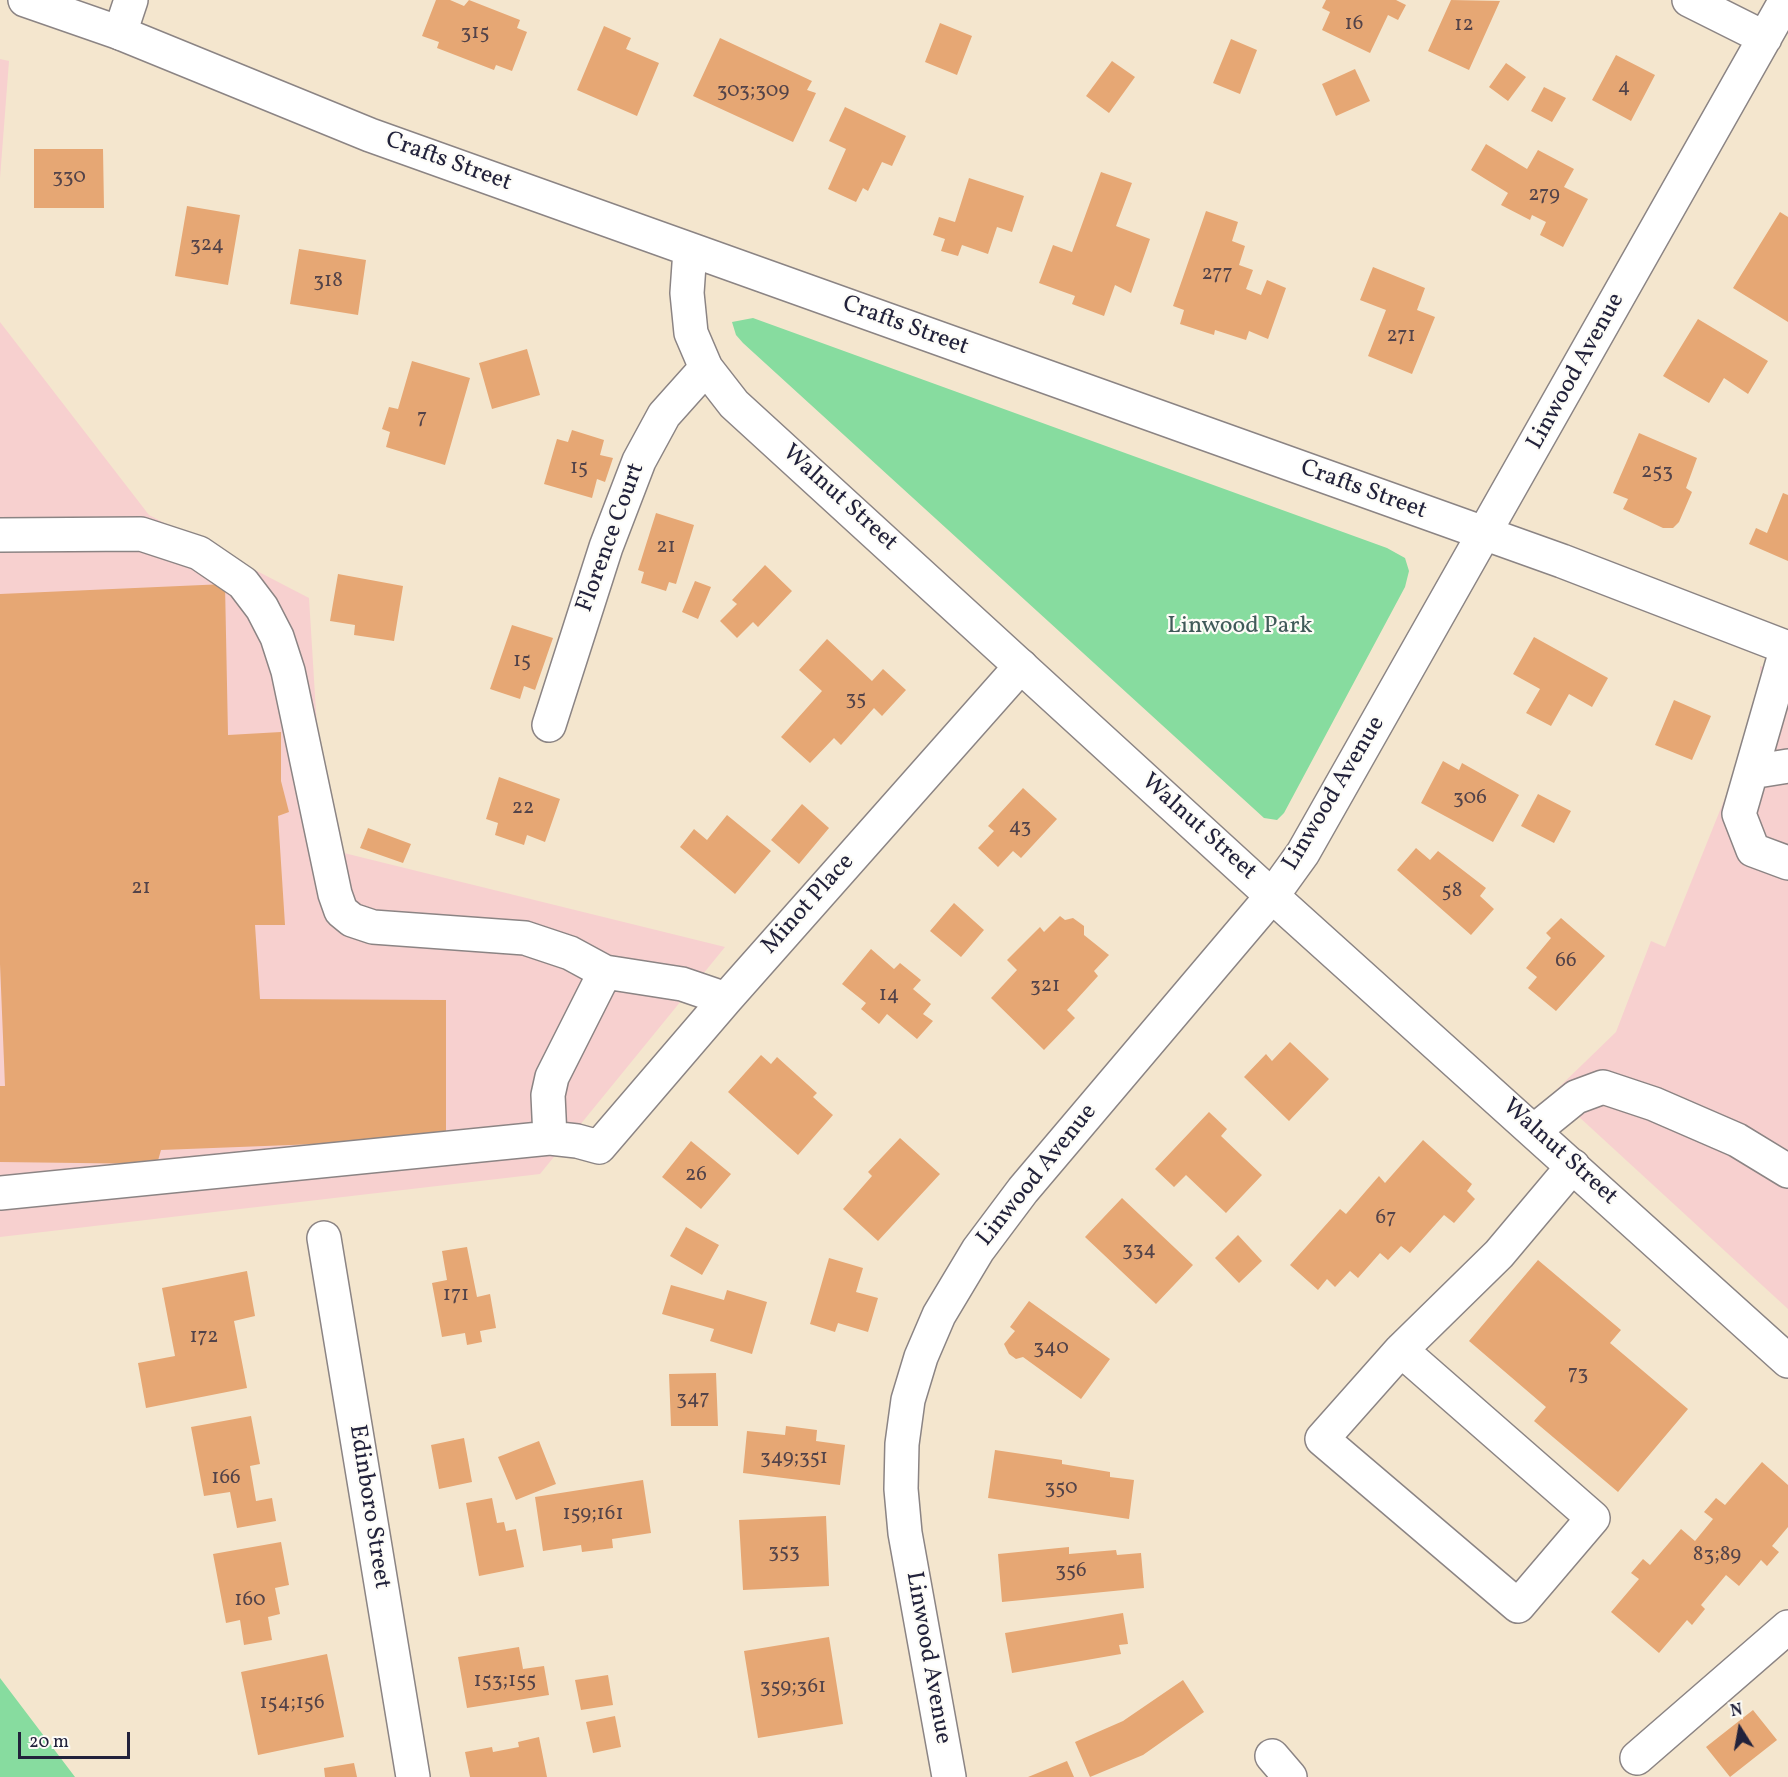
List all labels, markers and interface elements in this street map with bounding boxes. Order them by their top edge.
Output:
house number: 16 [1345,12,1363,38]
house number: 12 [1454,13,1474,39]
house number: 315 [460,21,490,47]
house number: 4 [1618,75,1630,101]
house number: 303;309 [717,79,789,105]
street label: Crafts Street [381,127,515,199]
house number: 330 [52,165,86,191]
house number: 279 [1528,183,1560,209]
house number: 324 [190,233,224,259]
house number: 277 [1201,262,1233,288]
house number: 318 [313,269,343,295]
street label: Linwood Avenue [1522,289,1632,455]
street label: Crafts Street [838,291,972,363]
house number: 271 [1386,324,1416,350]
house number: 7 [417,406,427,432]
street label: Walnut Street [775,440,903,558]
street label: Crafts Street [1296,455,1430,527]
house number: 15 [570,456,588,482]
street label: Florence Court [572,460,652,616]
house number: 253 [1641,460,1673,486]
house number: 21 [656,535,676,561]
park label: Linwood Park [1167,614,1313,642]
house number: 15 [513,649,531,675]
house number: 35 [846,687,866,713]
street label: Linwood Avenue [1278,712,1392,876]
street label: Walnut Street [1134,769,1262,887]
house number: 306 [1453,786,1487,812]
house number: 22 [512,796,534,822]
house number: 43 [1009,815,1031,841]
street label: Minot Place [756,849,862,961]
house number: 21 [131,876,151,902]
house number: 58 [1442,879,1462,905]
house number: 66 [1555,949,1577,975]
house number: 321 [1030,974,1060,1000]
house number: 14 [879,983,899,1009]
street label: Walnut Street [1495,1094,1623,1212]
street label: Linwood Avenue [972,1099,1104,1253]
house number: 26 [685,1163,707,1189]
house number: 67 [1376,1206,1396,1232]
house number: 334 [1122,1238,1156,1264]
house number: 171 [443,1283,469,1309]
house number: 172 [189,1325,219,1351]
house number: 340 [1033,1336,1069,1362]
house number: 73 [1568,1362,1588,1388]
house number: 347 [676,1387,710,1413]
street label: Edinboro Street [341,1423,395,1591]
house number: 349;351 [760,1446,828,1472]
house number: 166 [211,1466,241,1492]
house number: 350 [1044,1476,1078,1502]
house number: 159;161 [562,1502,624,1528]
house number: 353 [768,1540,800,1566]
house number: 83;89 [1693,1543,1741,1569]
house number: 356 [1055,1559,1087,1585]
street label: Linwood Avenue [898,1569,956,1747]
house number: 160 [234,1588,266,1614]
house number: 153;155 [474,1669,536,1695]
house number: 359;361 [760,1675,826,1701]
house number: 154;156 [259,1691,325,1717]
north arrow [1710,1699,1770,1759]
text: N [1729,1699,1744,1723]
scale bar [21,1720,134,1758]
text: 20 m [29,1730,69,1755]

